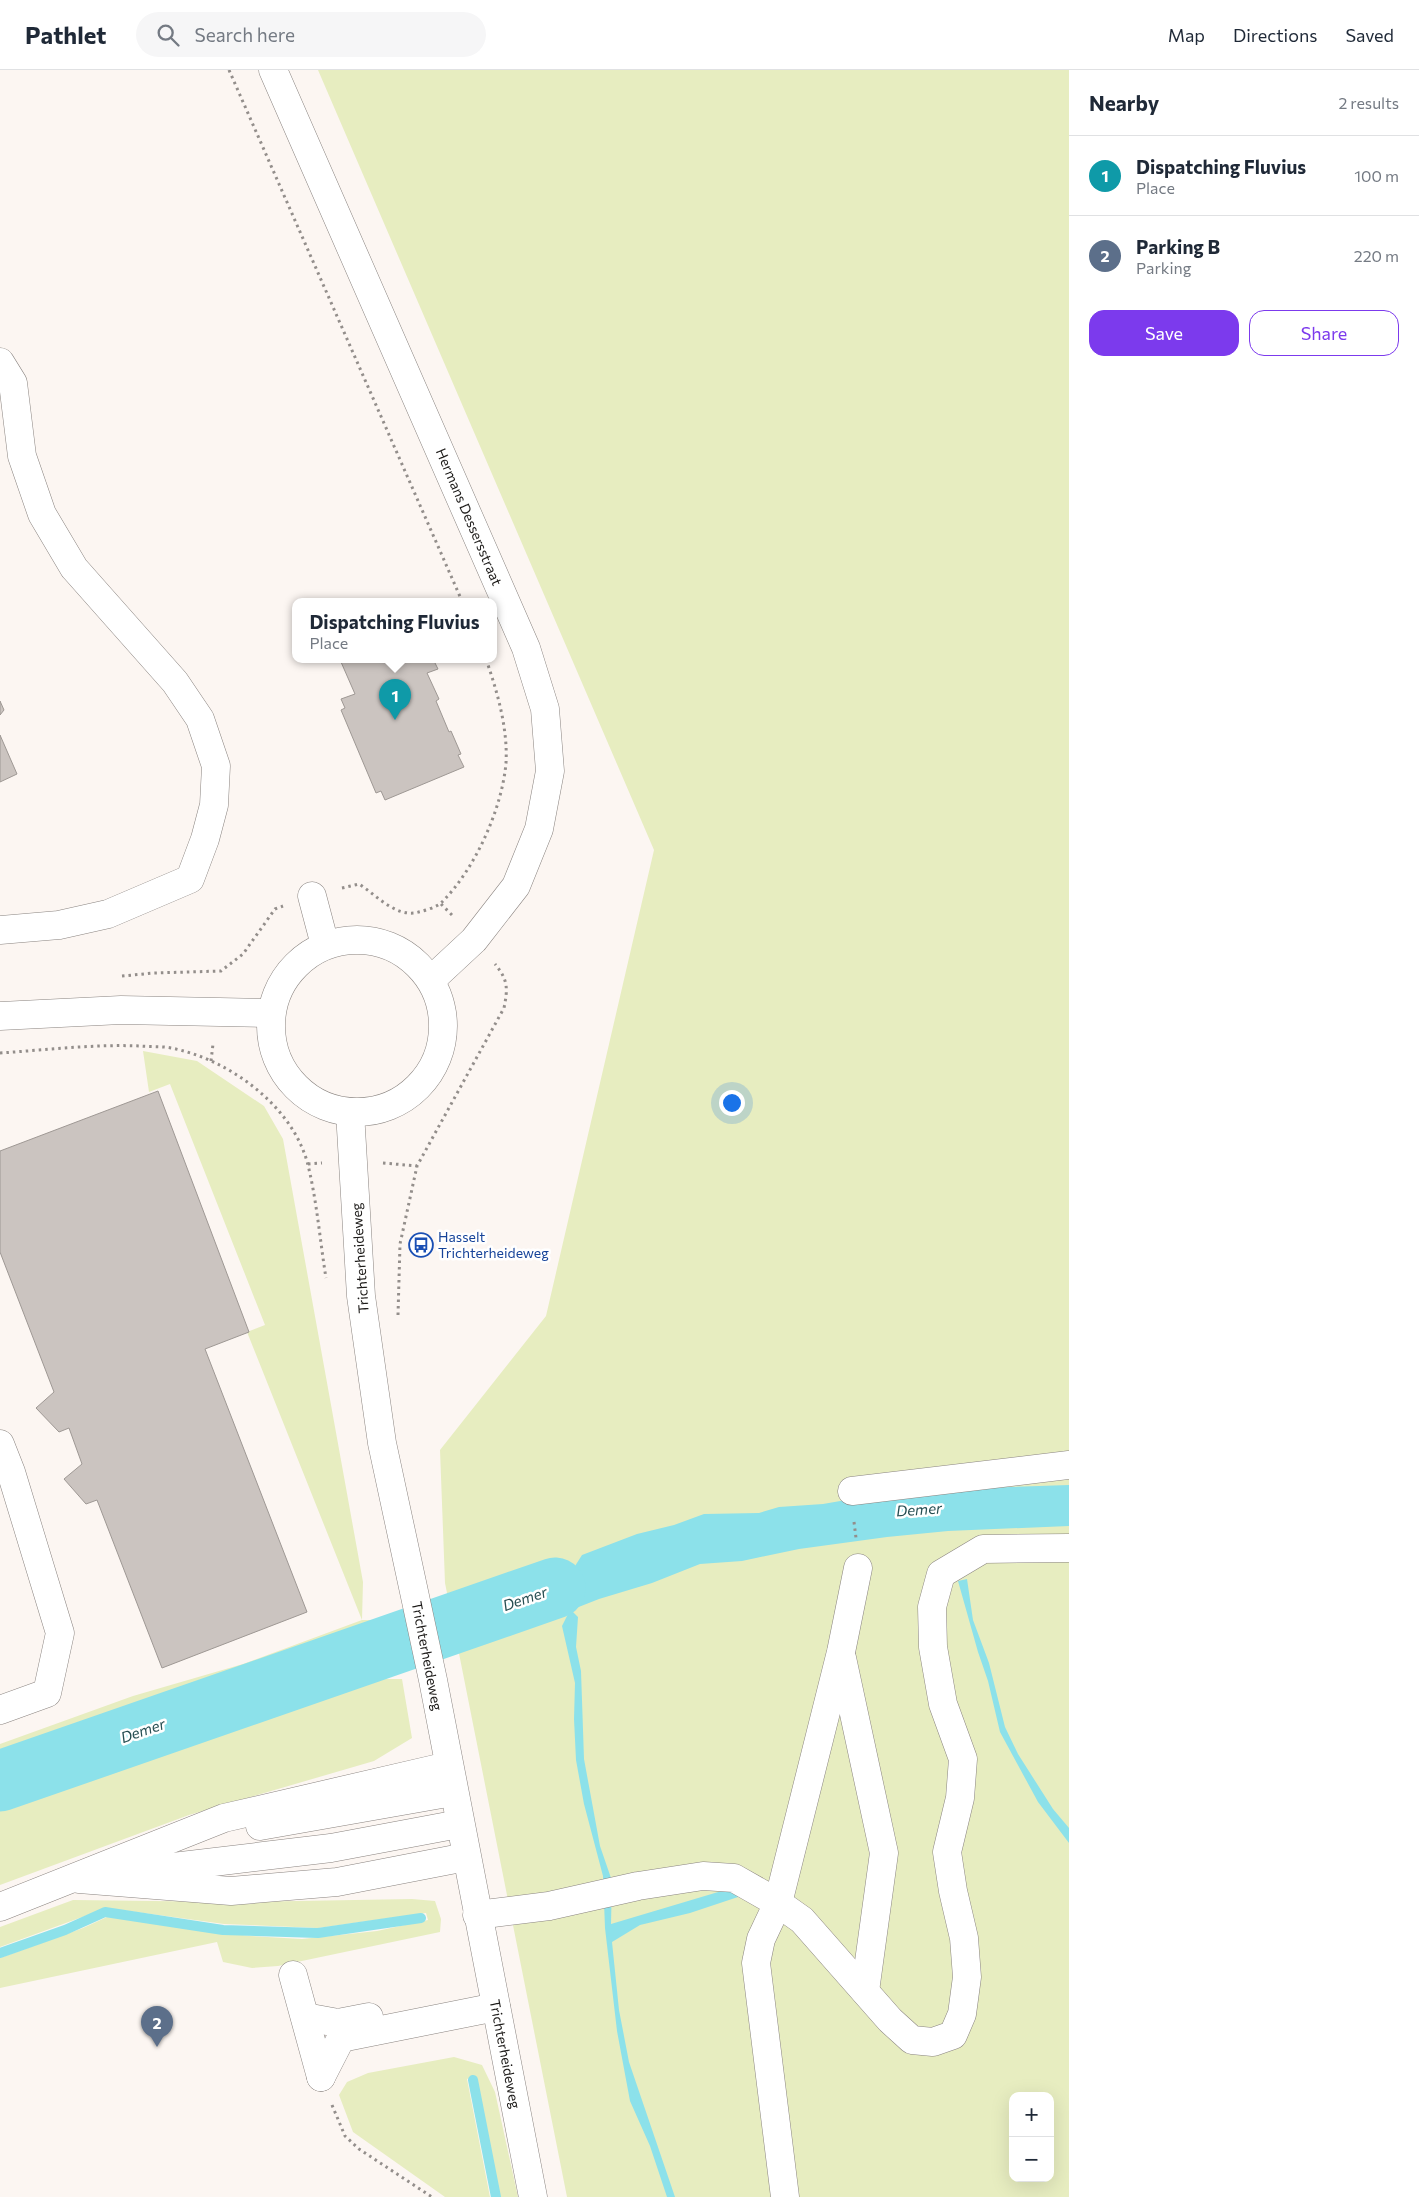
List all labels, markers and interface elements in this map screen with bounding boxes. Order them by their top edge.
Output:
search box [136,12,486,57]
text: Pathlet [25,20,106,49]
icon: search [154,21,182,49]
text: Search here [194,23,295,46]
text: Map [1168,24,1205,46]
text: Directions [1233,24,1317,46]
text: Saved [1345,24,1394,46]
text: Nearby [1089,90,1159,115]
text: 2 results [1338,93,1399,112]
text: Dispatching Fluvius [1136,155,1306,178]
text: 1 [1101,166,1109,185]
text: 100 m [1354,166,1399,185]
text: Place [1136,178,1175,197]
text: Parking B [1136,235,1220,258]
text: 2 [1100,246,1110,265]
text: 220 m [1354,246,1399,265]
text: Parking [1136,258,1191,277]
button: Save [1089,310,1239,356]
button: Share [1249,310,1399,356]
street label: Hermans Dessersstraat [433,446,506,588]
popup [292,598,497,663]
text: Dispatching Fluvius [309,610,480,633]
text: Place [309,633,348,652]
pin: 1 [379,679,411,720]
your location [719,1090,745,1116]
street label: Trichterheideweg [347,1202,372,1314]
place label: Hasselt Trichterheideweg [438,1228,549,1261]
bus stop icon: Hasselt Trichterheideweg [408,1232,434,1258]
water label: Demer [895,1498,943,1520]
water label: Demer [500,1582,550,1614]
street label: Trichterheideweg [409,1600,446,1712]
water label: Demer [118,1714,168,1746]
street label: Trichterheideweg [487,1998,524,2110]
pin: 2 [141,2006,173,2047]
map controls [1009,2092,1054,2182]
button: + [1009,2092,1054,2137]
button: − [1009,2137,1054,2182]

